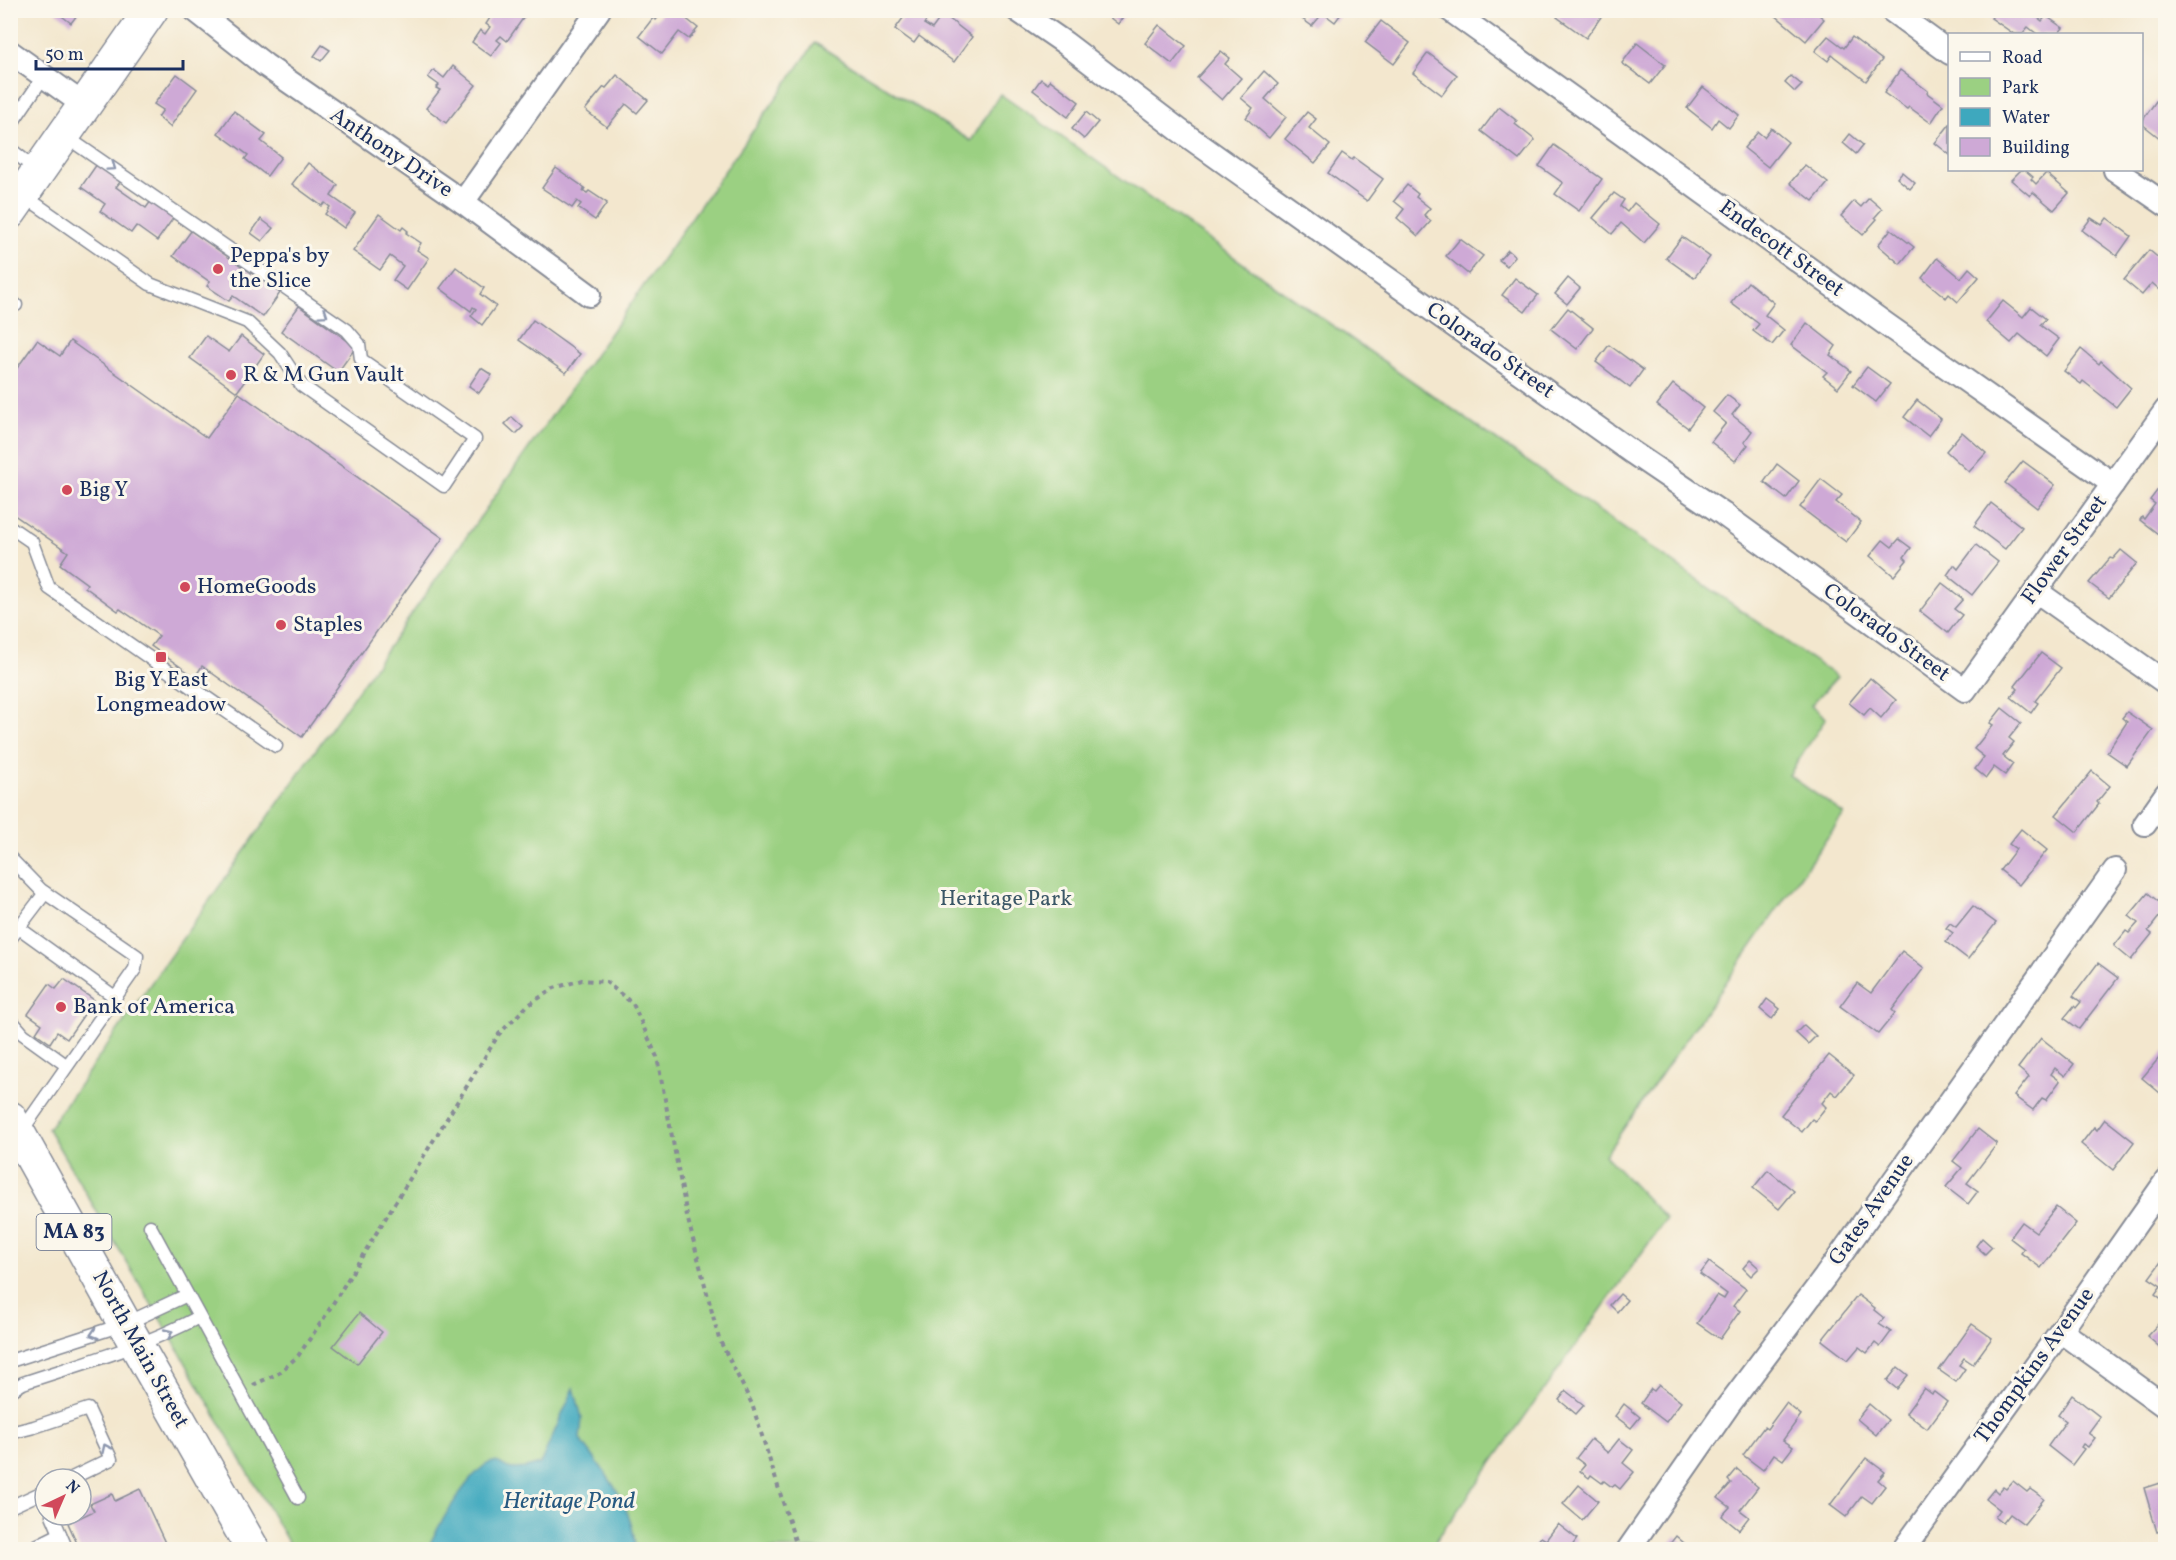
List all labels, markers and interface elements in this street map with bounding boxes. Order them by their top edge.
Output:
scale bar [36,33,183,71]
legend [1948,33,2143,171]
text: 50 m [45,43,84,68]
text: Road [2002,46,2043,71]
text: Park [2002,76,2039,101]
street label: Anthony Drive [323,100,459,206]
text: Water [2002,106,2050,131]
text: Building [2002,136,2070,161]
one-way arrow [106,160,116,172]
street label: Endecott Street [1712,193,1850,305]
place label: Peppa's by the Slice [230,241,329,297]
marker: Peppa's by the Slice [211,262,225,276]
street label: Colorado Street [1419,295,1561,407]
one-way arrow [318,307,329,318]
place label: R & M Gun Vault [243,360,404,391]
marker: R & M Gun Vault [224,368,238,382]
place label: Big Y [79,475,128,506]
marker: Big Y [60,483,74,497]
street label: Flower Street [2015,489,2116,611]
place label: HomeGoods [197,572,316,603]
street label: Colorado Street [1816,576,1956,690]
marker: HomeGoods [178,580,192,594]
place label: Staples [293,610,363,641]
marker: Staples [274,618,288,632]
marker: Big Y East Longmeadow [154,650,168,664]
place label: Big Y East Longmeadow [96,665,226,721]
park label: Heritage Park [940,884,1072,915]
place label: Bank of America [73,992,235,1023]
marker: Bank of America [54,1000,68,1014]
street label: Gates Avenue [1822,1148,1922,1272]
road number: MA 83 [36,1214,112,1250]
street label: North Main Street [84,1266,196,1435]
street label: Thompkins Avenue [1968,1281,2102,1451]
one-way arrow [89,1327,100,1339]
one-way arrow [162,1328,173,1340]
one-way arrow [101,1443,113,1454]
north arrow [33,1467,93,1527]
text: N [60,1476,84,1500]
water label: Heritage Pond [503,1485,636,1519]

